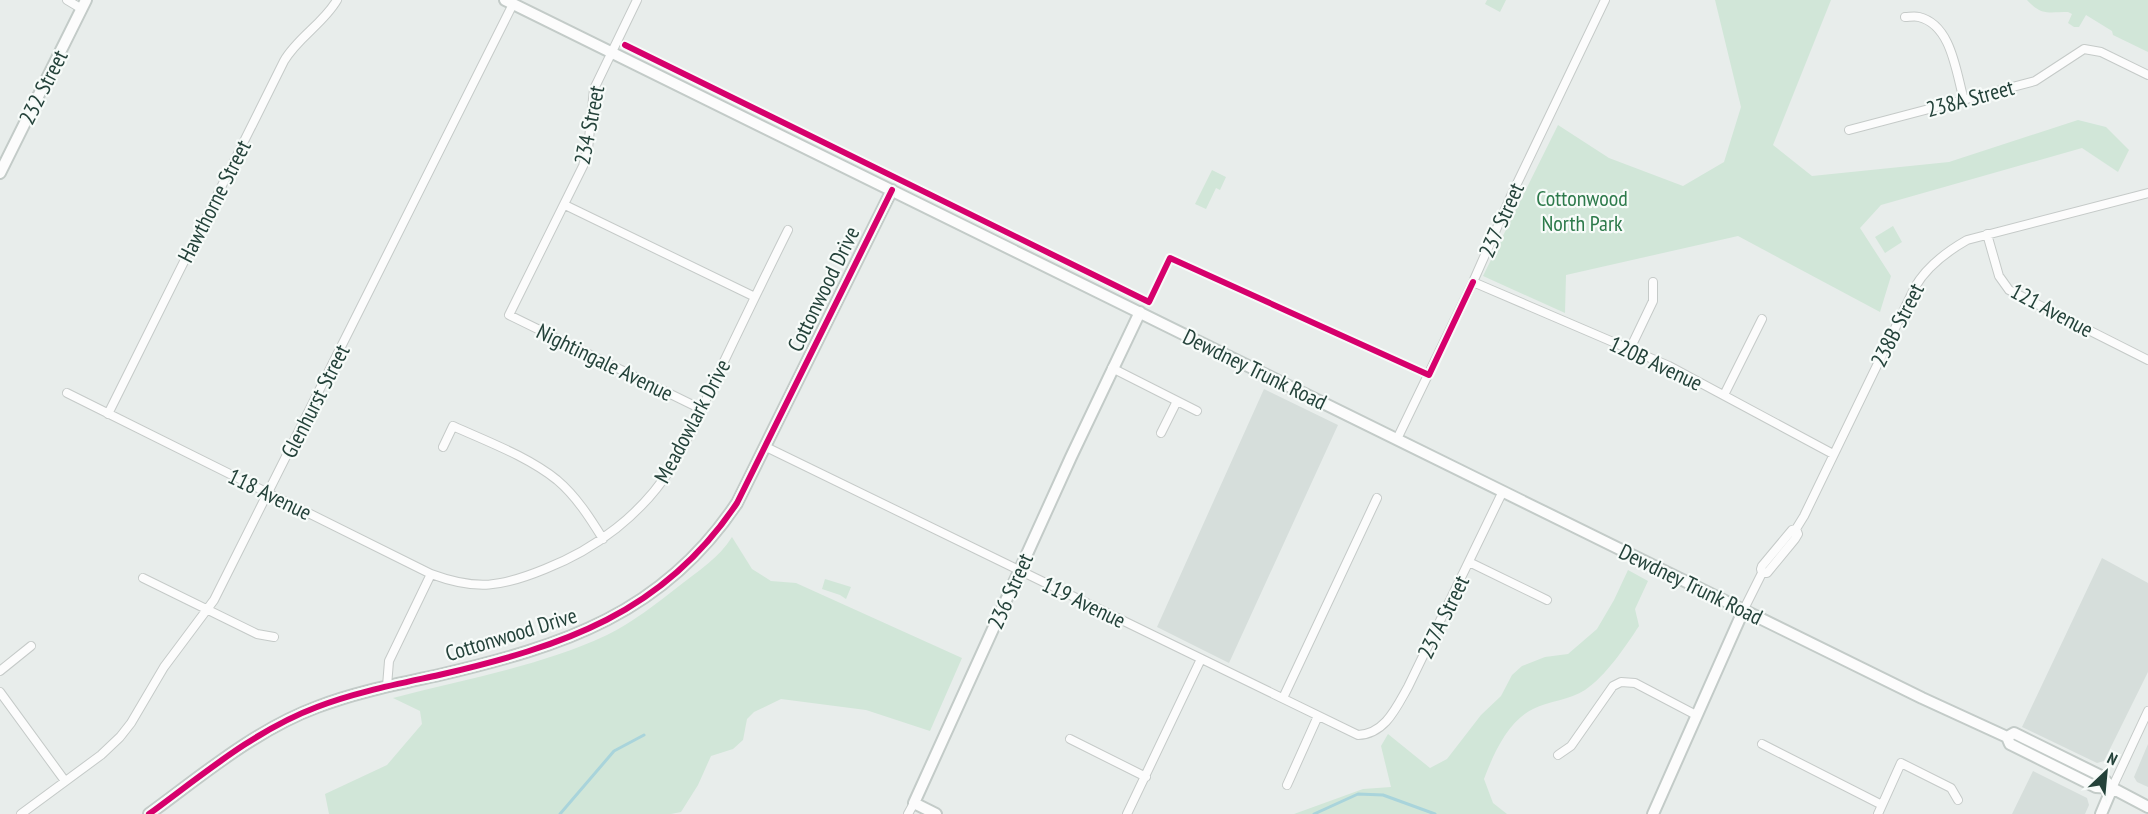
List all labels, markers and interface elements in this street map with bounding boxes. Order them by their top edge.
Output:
street label: 232 Street [12,45,74,129]
street label: 238A Street [1923,73,2017,123]
street label: 234 Street [568,83,610,167]
street label: Hawthorne Street [171,135,257,267]
street label: 237 Street [1472,178,1530,262]
park label: Cottonwood North Park [1536,184,1628,237]
street label: Cottonwood Drive [781,222,865,356]
street label: 121 Avenue [2006,277,2098,343]
street label: 238B Street [1864,278,1930,372]
street label: Nightingale Avenue [532,317,678,407]
street label: Dewdney Trunk Road [1179,322,1331,416]
street label: 120B Avenue [1605,329,1707,397]
street label: Glenhurst Street [274,340,356,462]
street label: Meadowlark Drive [648,354,736,488]
street label: 118 Avenue [224,462,316,526]
street label: Dewdney Trunk Road [1615,537,1767,631]
street label: 236 Street [981,549,1039,633]
street label: 119 Avenue [1038,570,1130,634]
street label: 237A Street [1411,571,1475,663]
street label: Cottonwood Drive [442,601,580,667]
north arrow [2076,742,2136,802]
text: N [2104,748,2121,769]

